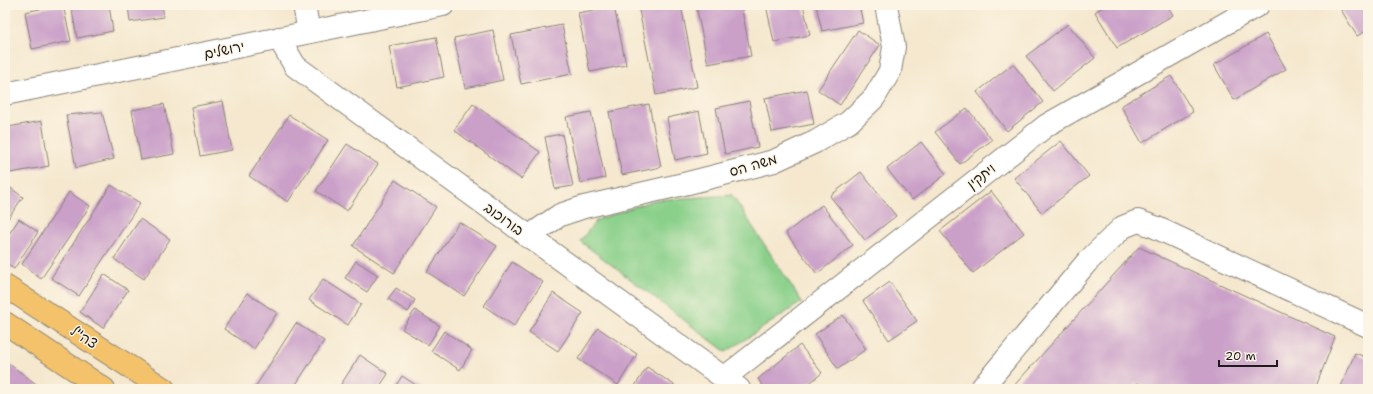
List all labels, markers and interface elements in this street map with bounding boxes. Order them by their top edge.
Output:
street label: ירושלים [202,37,246,63]
street label: משה הס [727,150,779,180]
street label: ויתקין [963,159,999,193]
street label: בורוכוב [481,199,527,239]
street label: צה"ל [67,322,101,352]
scale bar [1219,342,1277,368]
text: 20 m [1225,348,1256,364]

